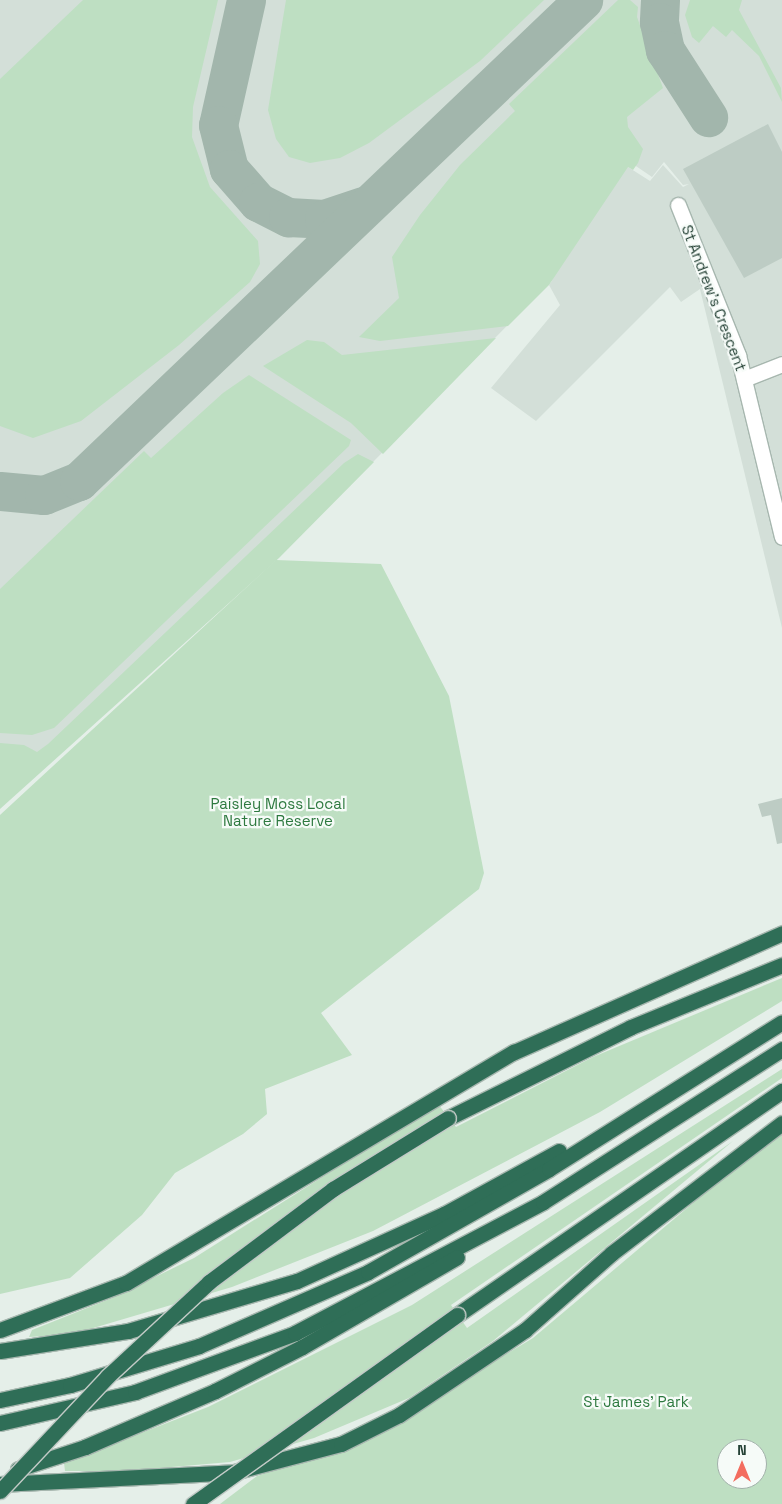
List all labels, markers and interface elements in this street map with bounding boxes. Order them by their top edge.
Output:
street label: St Andrew's Crescent [678,222,750,374]
park label: Paisley Moss Local Nature Reserve [210,794,346,829]
park label: St James' Park [583,1393,689,1411]
north arrow [717,1439,767,1489]
text: N [737,1441,747,1459]

